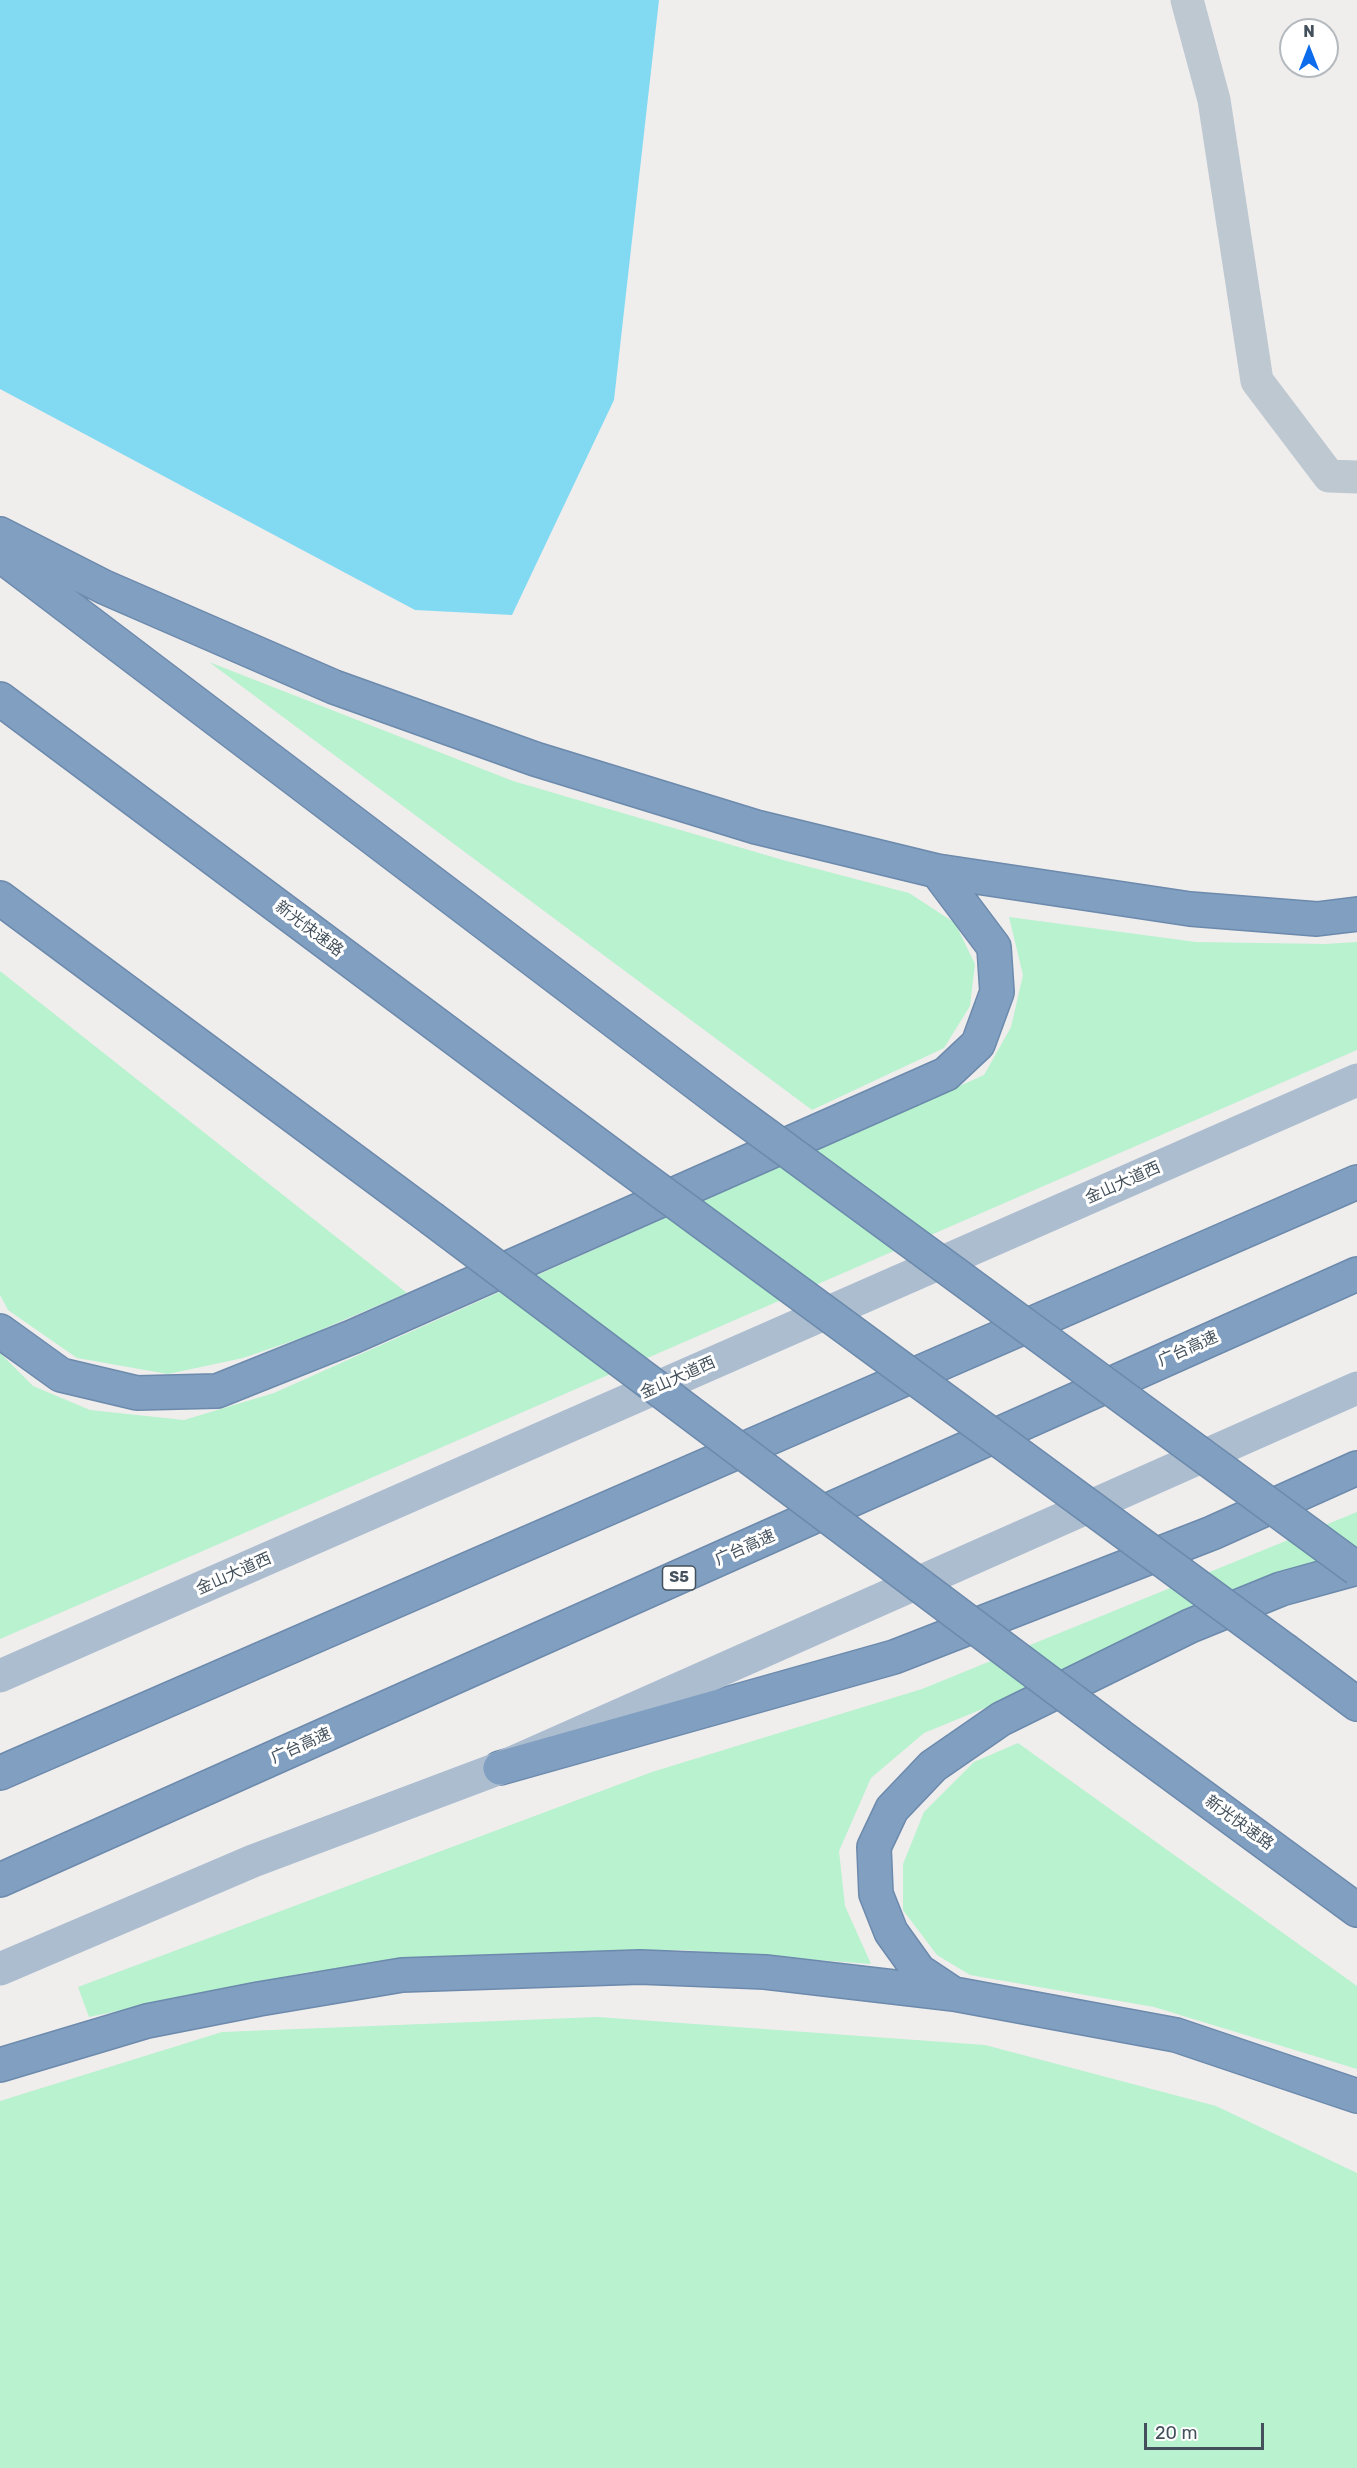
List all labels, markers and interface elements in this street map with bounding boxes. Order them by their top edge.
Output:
north arrow [1279,18,1339,78]
text: N [1303,22,1315,41]
street label: 新光快速路 [271,897,347,961]
street label: 金山大道西 [1083,1158,1163,1208]
street label: 广台高速 [1155,1327,1221,1371]
street label: 金山大道西 [638,1353,718,1403]
street label: 广台高速 [712,1526,778,1570]
street label: 金山大道西 [194,1549,274,1599]
road number: S5 [662,1566,696,1590]
street label: 广台高速 [268,1724,334,1768]
street label: 新光快速路 [1201,1792,1277,1854]
scale bar [1147,2411,1267,2449]
text: 20 m [1155,2422,1197,2444]

